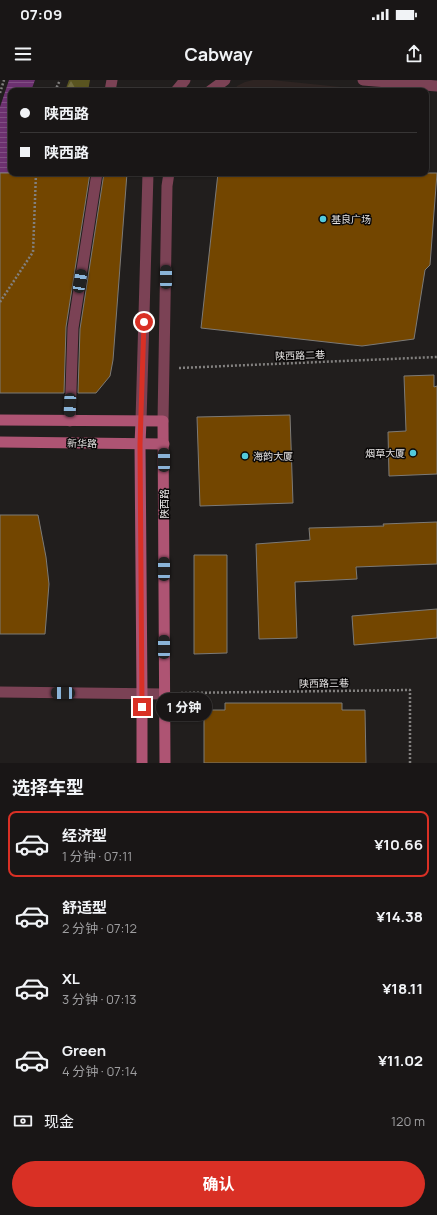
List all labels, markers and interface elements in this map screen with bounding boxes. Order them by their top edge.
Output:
text: 07:09 [20,4,62,25]
text: Cabway [184,42,253,66]
icon: menu [12,43,34,65]
icon: share [403,43,425,65]
text: 陕西路 [44,103,89,124]
text: 陕西路 [44,142,89,163]
place label: 基良广场 [331,212,371,226]
marker: 基良广场 [318,214,328,224]
car [160,265,172,289]
car [72,268,88,294]
route start [135,313,153,331]
street label: 陕西路二巷 [275,347,325,363]
car [64,393,76,417]
street label: 新华路 [67,436,97,450]
place label: 烟草大厦 [365,446,405,460]
car [158,448,170,472]
marker: 烟草大厦 [408,448,418,458]
place label: 海韵大厦 [253,449,293,463]
marker: 海韵大厦 [240,451,250,461]
street label: 陕西路 [157,489,171,519]
car [158,557,170,581]
car [158,635,170,659]
street label: 陕西路三巷 [299,676,349,690]
car [51,687,75,699]
callout: 1 分钟 [156,693,212,721]
route end [133,698,151,716]
text: 1 分钟 [167,698,201,716]
text: 选择车型 [12,775,84,799]
text: 经济型 [62,825,107,846]
icon: car [14,826,50,862]
text: ¥10.66 [374,834,423,855]
text: 1 分钟 · 07:11 [62,847,132,865]
text: 舒适型 [62,897,107,918]
icon: car [14,898,50,934]
text: ¥14.38 [376,906,423,927]
text: 2 分钟 · 07:12 [62,919,137,937]
text: XL [62,968,80,989]
icon: car [14,970,50,1006]
text: ¥18.11 [382,978,423,999]
text: 3 分钟 · 07:13 [62,990,137,1008]
text: Green [62,1040,106,1061]
icon: car [14,1042,50,1078]
text: ¥11.02 [378,1050,423,1071]
text: 4 分钟 · 07:14 [62,1062,138,1080]
icon: cash [12,1110,34,1132]
text: 现金 [44,1111,74,1132]
text: 120 m [391,1112,425,1130]
button: 确认 [12,1161,425,1207]

